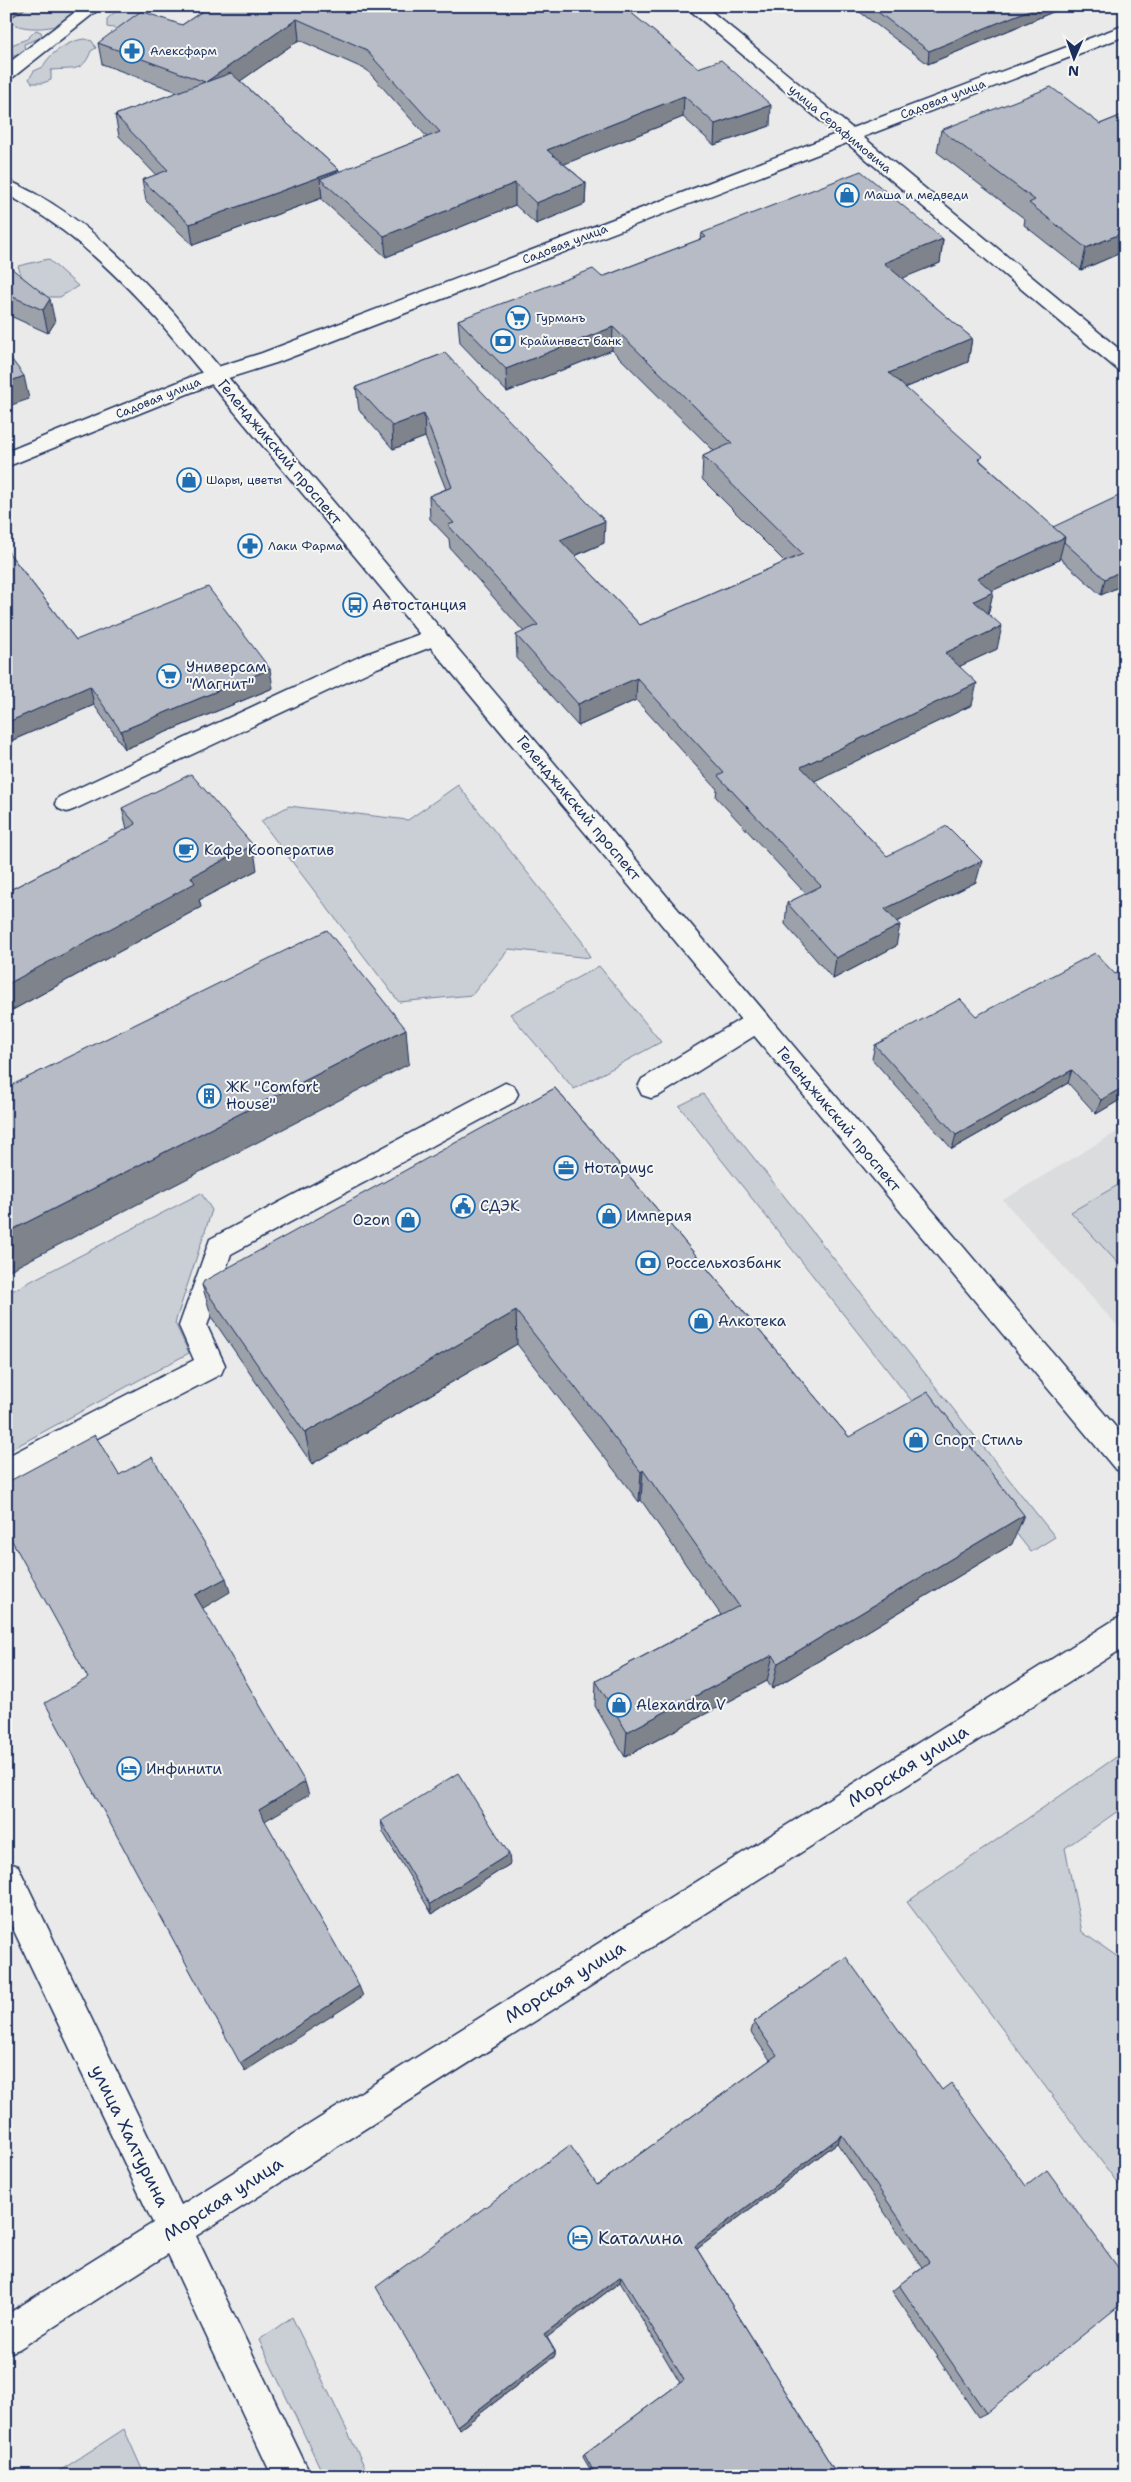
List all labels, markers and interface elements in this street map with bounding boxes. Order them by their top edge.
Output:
north arrow [1048,32,1098,82]
pharmacy icon: Алексфарм [119,38,145,64]
place label: Алексфарм [150,43,217,59]
text: N [1068,62,1079,80]
street label: Садовая улица [898,75,988,123]
street label: улица Серафимовича [785,81,895,177]
shop icon: Маша и медведи [834,182,860,208]
place label: Маша и медведи [864,187,969,203]
street label: Садовая улица [520,220,610,268]
supermarket icon: Гурманъ [505,305,531,331]
place label: Гурманъ [536,310,586,326]
bank icon: Крайинвест банк [490,328,516,354]
place label: Крайинвест банк [520,333,622,349]
street label: Садовая улица [113,373,203,422]
street label: Геленджикский проспект [213,375,347,529]
shop icon: Шары, цветы [176,467,202,493]
place label: Шары, цветы [206,472,282,488]
pharmacy icon: Лаки Фарма [237,533,263,559]
place label: Лаки Фарма [268,538,344,554]
bus stop icon: Автостанция [342,592,368,618]
place label: Автостанция [372,595,467,615]
place label: Универсам "Магнит" [186,657,267,694]
supermarket icon: Универсам "Магнит" [156,663,182,689]
street label: Геленджикский проспект [512,731,646,885]
cafe icon: Кафе Кооператив [173,837,199,863]
place label: Кафе Кооператив [204,840,334,860]
street label: Геленджикский проспект [772,1042,906,1196]
place label: ЖК "Comfort House" [226,1077,319,1114]
building icon: ЖК "Comfort House" [196,1083,222,1109]
office icon: Нотариус [553,1155,579,1181]
place label: Нотариус [584,1158,654,1178]
public building icon: СДЭК [450,1193,476,1219]
place label: СДЭК [480,1196,520,1216]
shop icon: Империя [596,1203,622,1229]
place label: Империя [626,1206,692,1226]
shop icon: Ozon [395,1207,421,1233]
place label: Ozon [353,1210,390,1230]
bank icon: Россельхозбанк [635,1250,661,1276]
place label: Россельхозбанк [666,1253,781,1273]
shop icon: Алкотека [688,1308,714,1334]
place label: Алкотека [718,1311,787,1331]
shop icon: Спорт Стиль [903,1427,929,1453]
place label: Спорт Стиль [934,1430,1023,1450]
shop icon: Alexandra V [606,1692,632,1718]
place label: Alexandra V [636,1695,726,1715]
street label: Морская улица [843,1719,973,1813]
hotel icon: Инфинити [116,1756,142,1782]
place label: Инфинити [146,1759,222,1779]
street label: Морская улица [500,1935,630,2029]
street label: улица Халтурина [85,2061,175,2211]
street label: Морская улица [159,2151,287,2247]
hotel icon: Каталина [567,2225,593,2251]
place label: Каталина [598,2226,683,2250]

